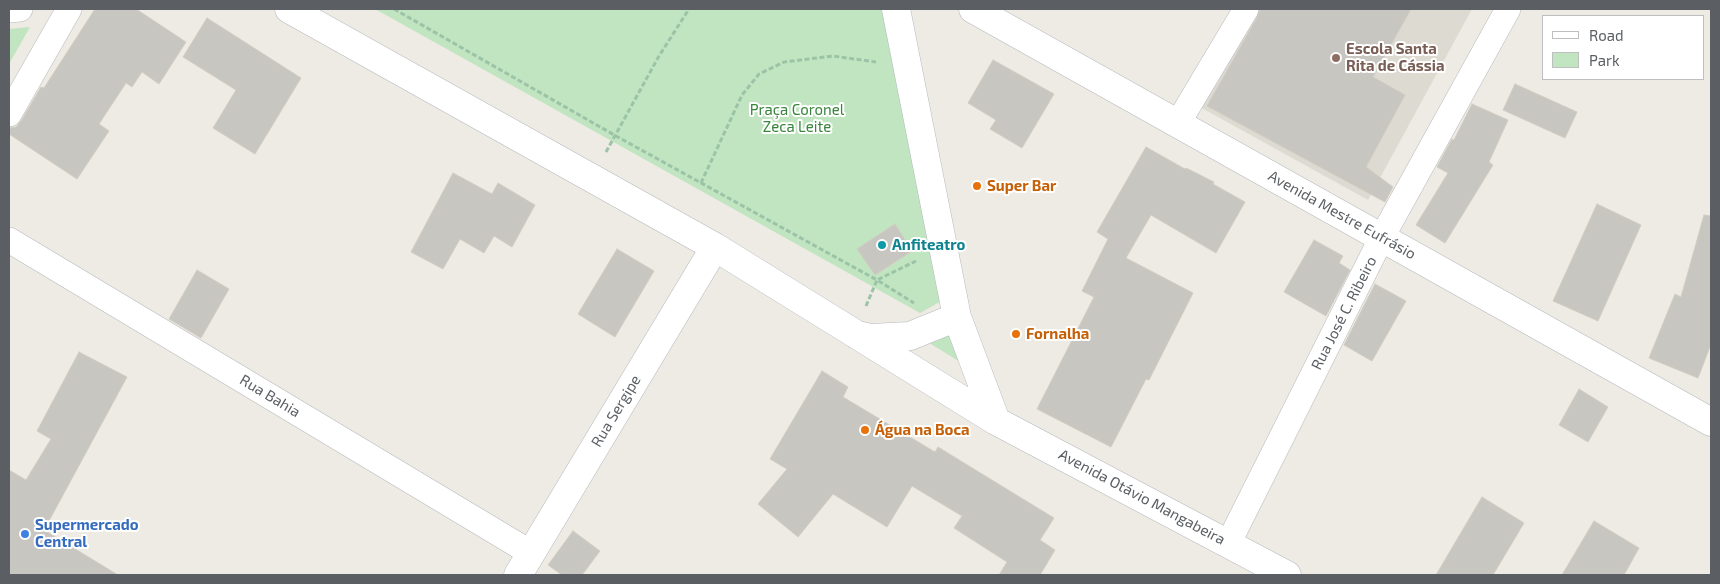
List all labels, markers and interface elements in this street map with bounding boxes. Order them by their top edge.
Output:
legend [1542,15,1705,80]
text: Road [1589,26,1624,44]
place label: Escola Santa Rita de Cássia [1346,40,1444,75]
text: Park [1589,51,1620,69]
marker: Escola Santa Rita de Cássia [1330,52,1342,64]
park label: Praça Coronel Zeca Leite [750,101,844,136]
street label: Avenida Mestre Eufrásio [1265,167,1419,263]
place label: Super Bar [987,177,1056,195]
marker: Super Bar [971,180,983,192]
place label: Anfiteatro [892,236,965,254]
marker: Anfiteatro [876,239,888,251]
street label: Rua José C. Ribeiro [1308,253,1380,373]
place label: Fornalha [1026,325,1089,343]
marker: Fornalha [1010,328,1022,340]
street label: Rua Bahia [236,371,304,421]
street label: Rua Sergipe [588,372,644,450]
place label: Água na Boca [875,421,970,439]
marker: Água na Boca [859,424,871,436]
street label: Avenida Otávio Mangabeira [1056,445,1228,549]
place label: Supermercado Central [35,516,138,551]
marker: Supermercado Central [19,528,31,540]

